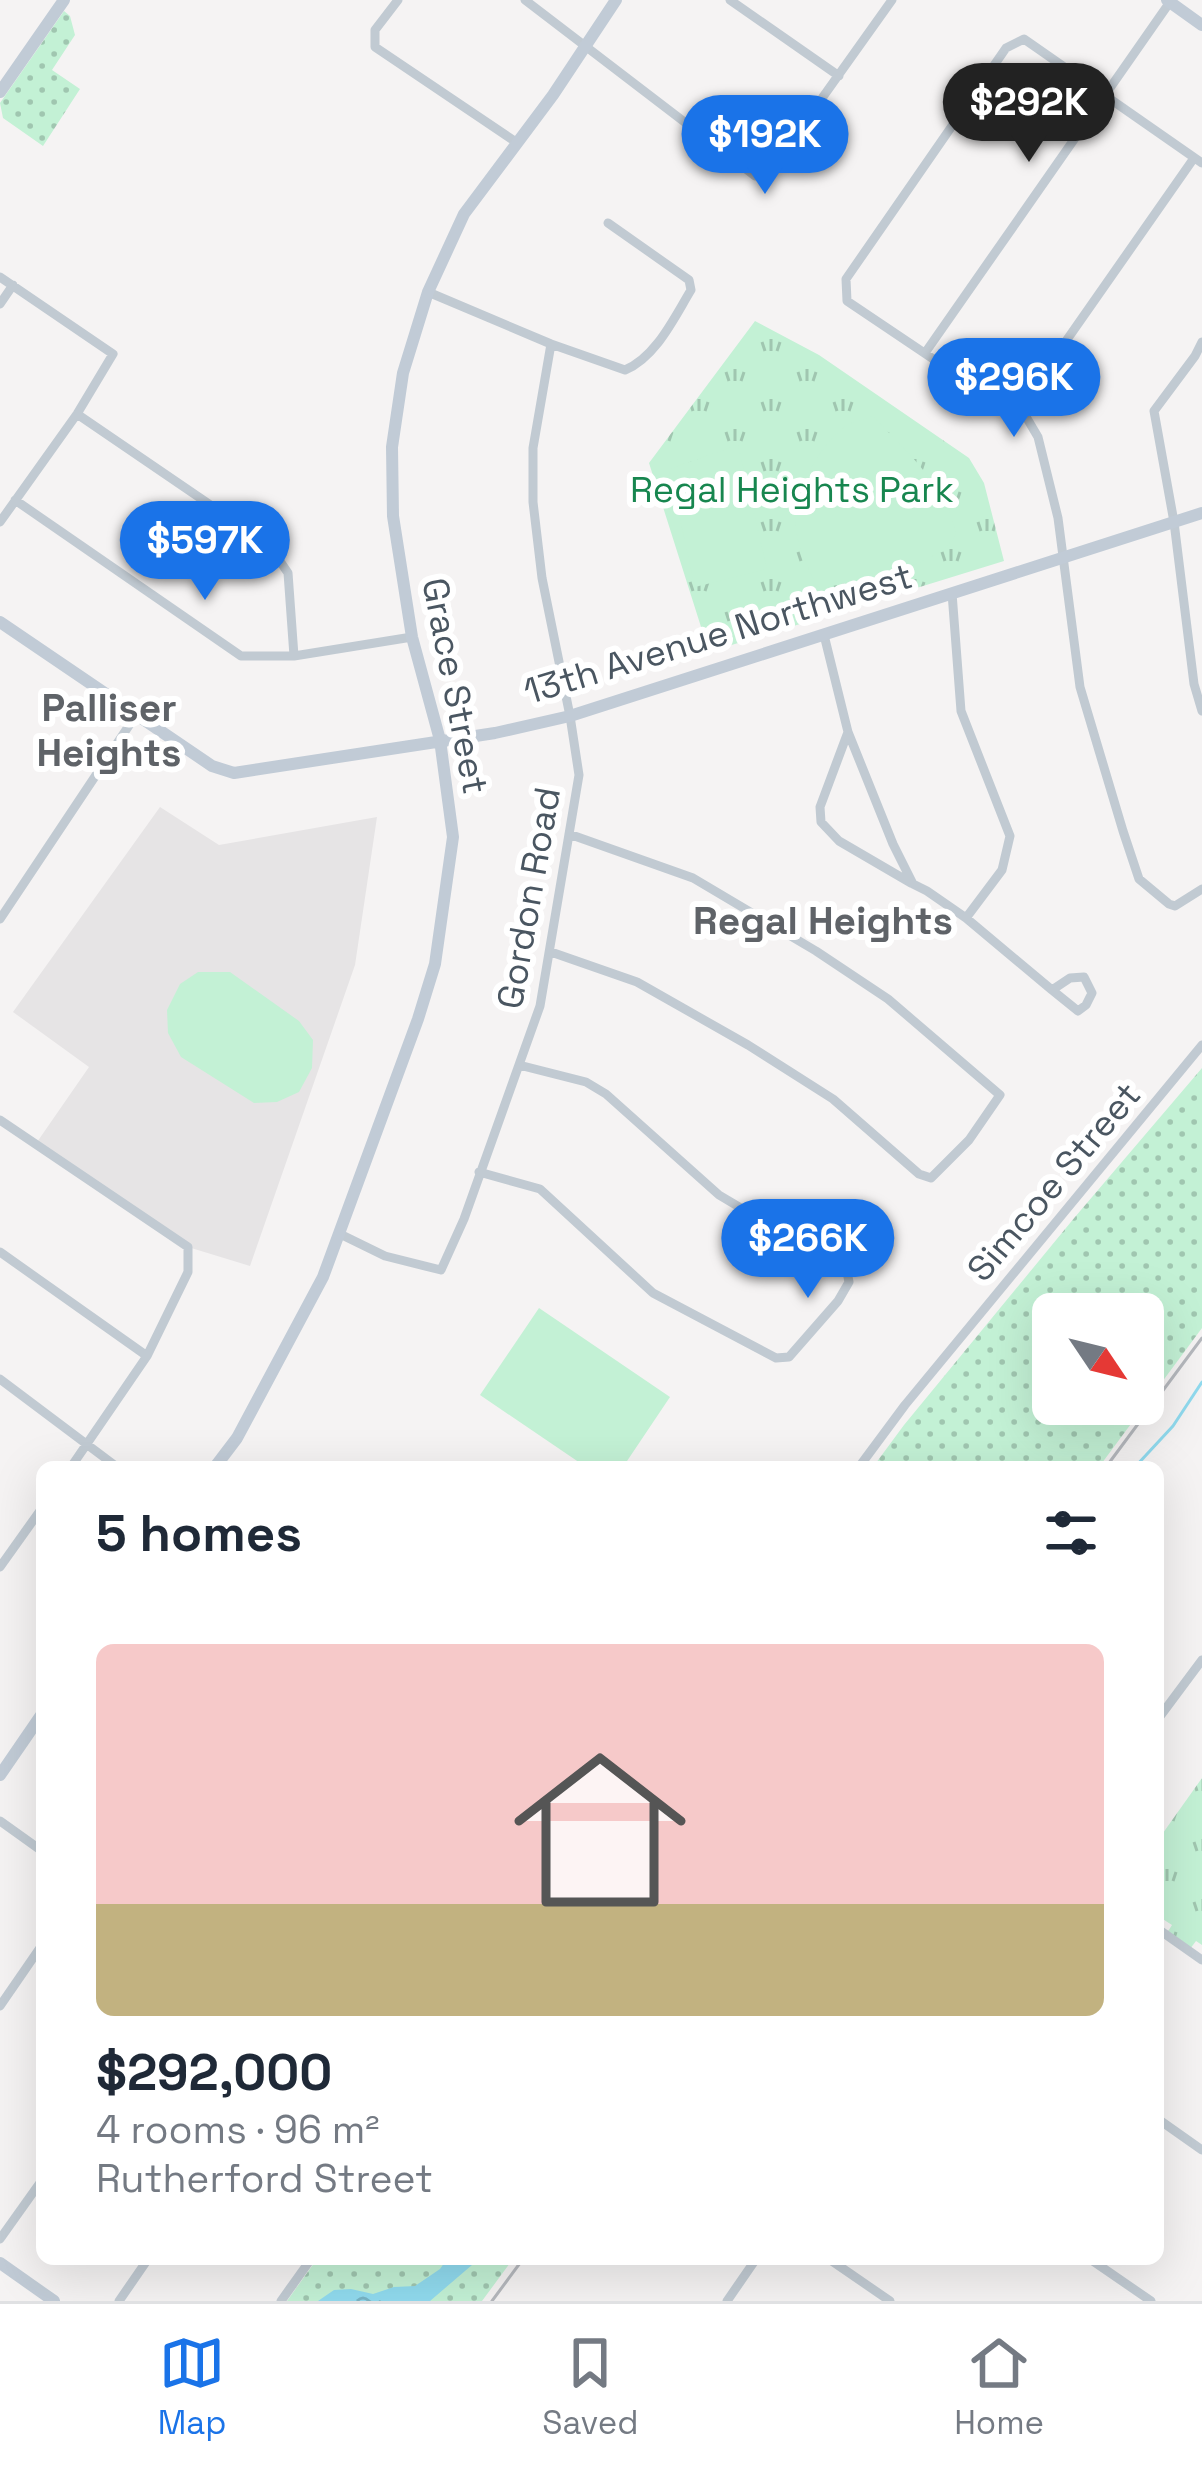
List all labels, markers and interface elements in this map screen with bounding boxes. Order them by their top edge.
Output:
pin: $292K [945,63,1113,165]
text: $292K [970,77,1088,126]
pin: $192K [681,95,849,197]
text: $192K [709,109,821,158]
pin: $296K [930,338,1098,440]
text: $296K [954,352,1074,401]
park label: Regal Heights Park [630,467,954,513]
pin: $597K [121,501,289,603]
text: $597K [147,515,263,564]
street label: 13th Avenue Northwest [518,553,918,715]
street label: Grace Street [412,574,498,798]
district label: Palliser Heights [36,683,182,777]
street label: Gordon Road [487,784,571,1012]
district label: Regal Heights [693,896,953,945]
street label: Simcoe Street [957,1073,1151,1291]
pin: $266K [724,1199,892,1301]
text: $266K [748,1213,868,1262]
north arrow [1032,1293,1164,1425]
map controls [1032,1293,1164,1425]
icon: filters [1038,1500,1104,1566]
text: 5 homes [96,1501,302,1566]
icon: home [492,1722,708,1938]
text: $292,000 [96,2040,332,2105]
text: 4 rooms · 96 m² [96,2105,380,2154]
text: Rutherford Street [96,2154,433,2203]
tab: Map [158,2330,227,2444]
tab: Saved [542,2330,639,2444]
tab: Home [954,2330,1044,2444]

